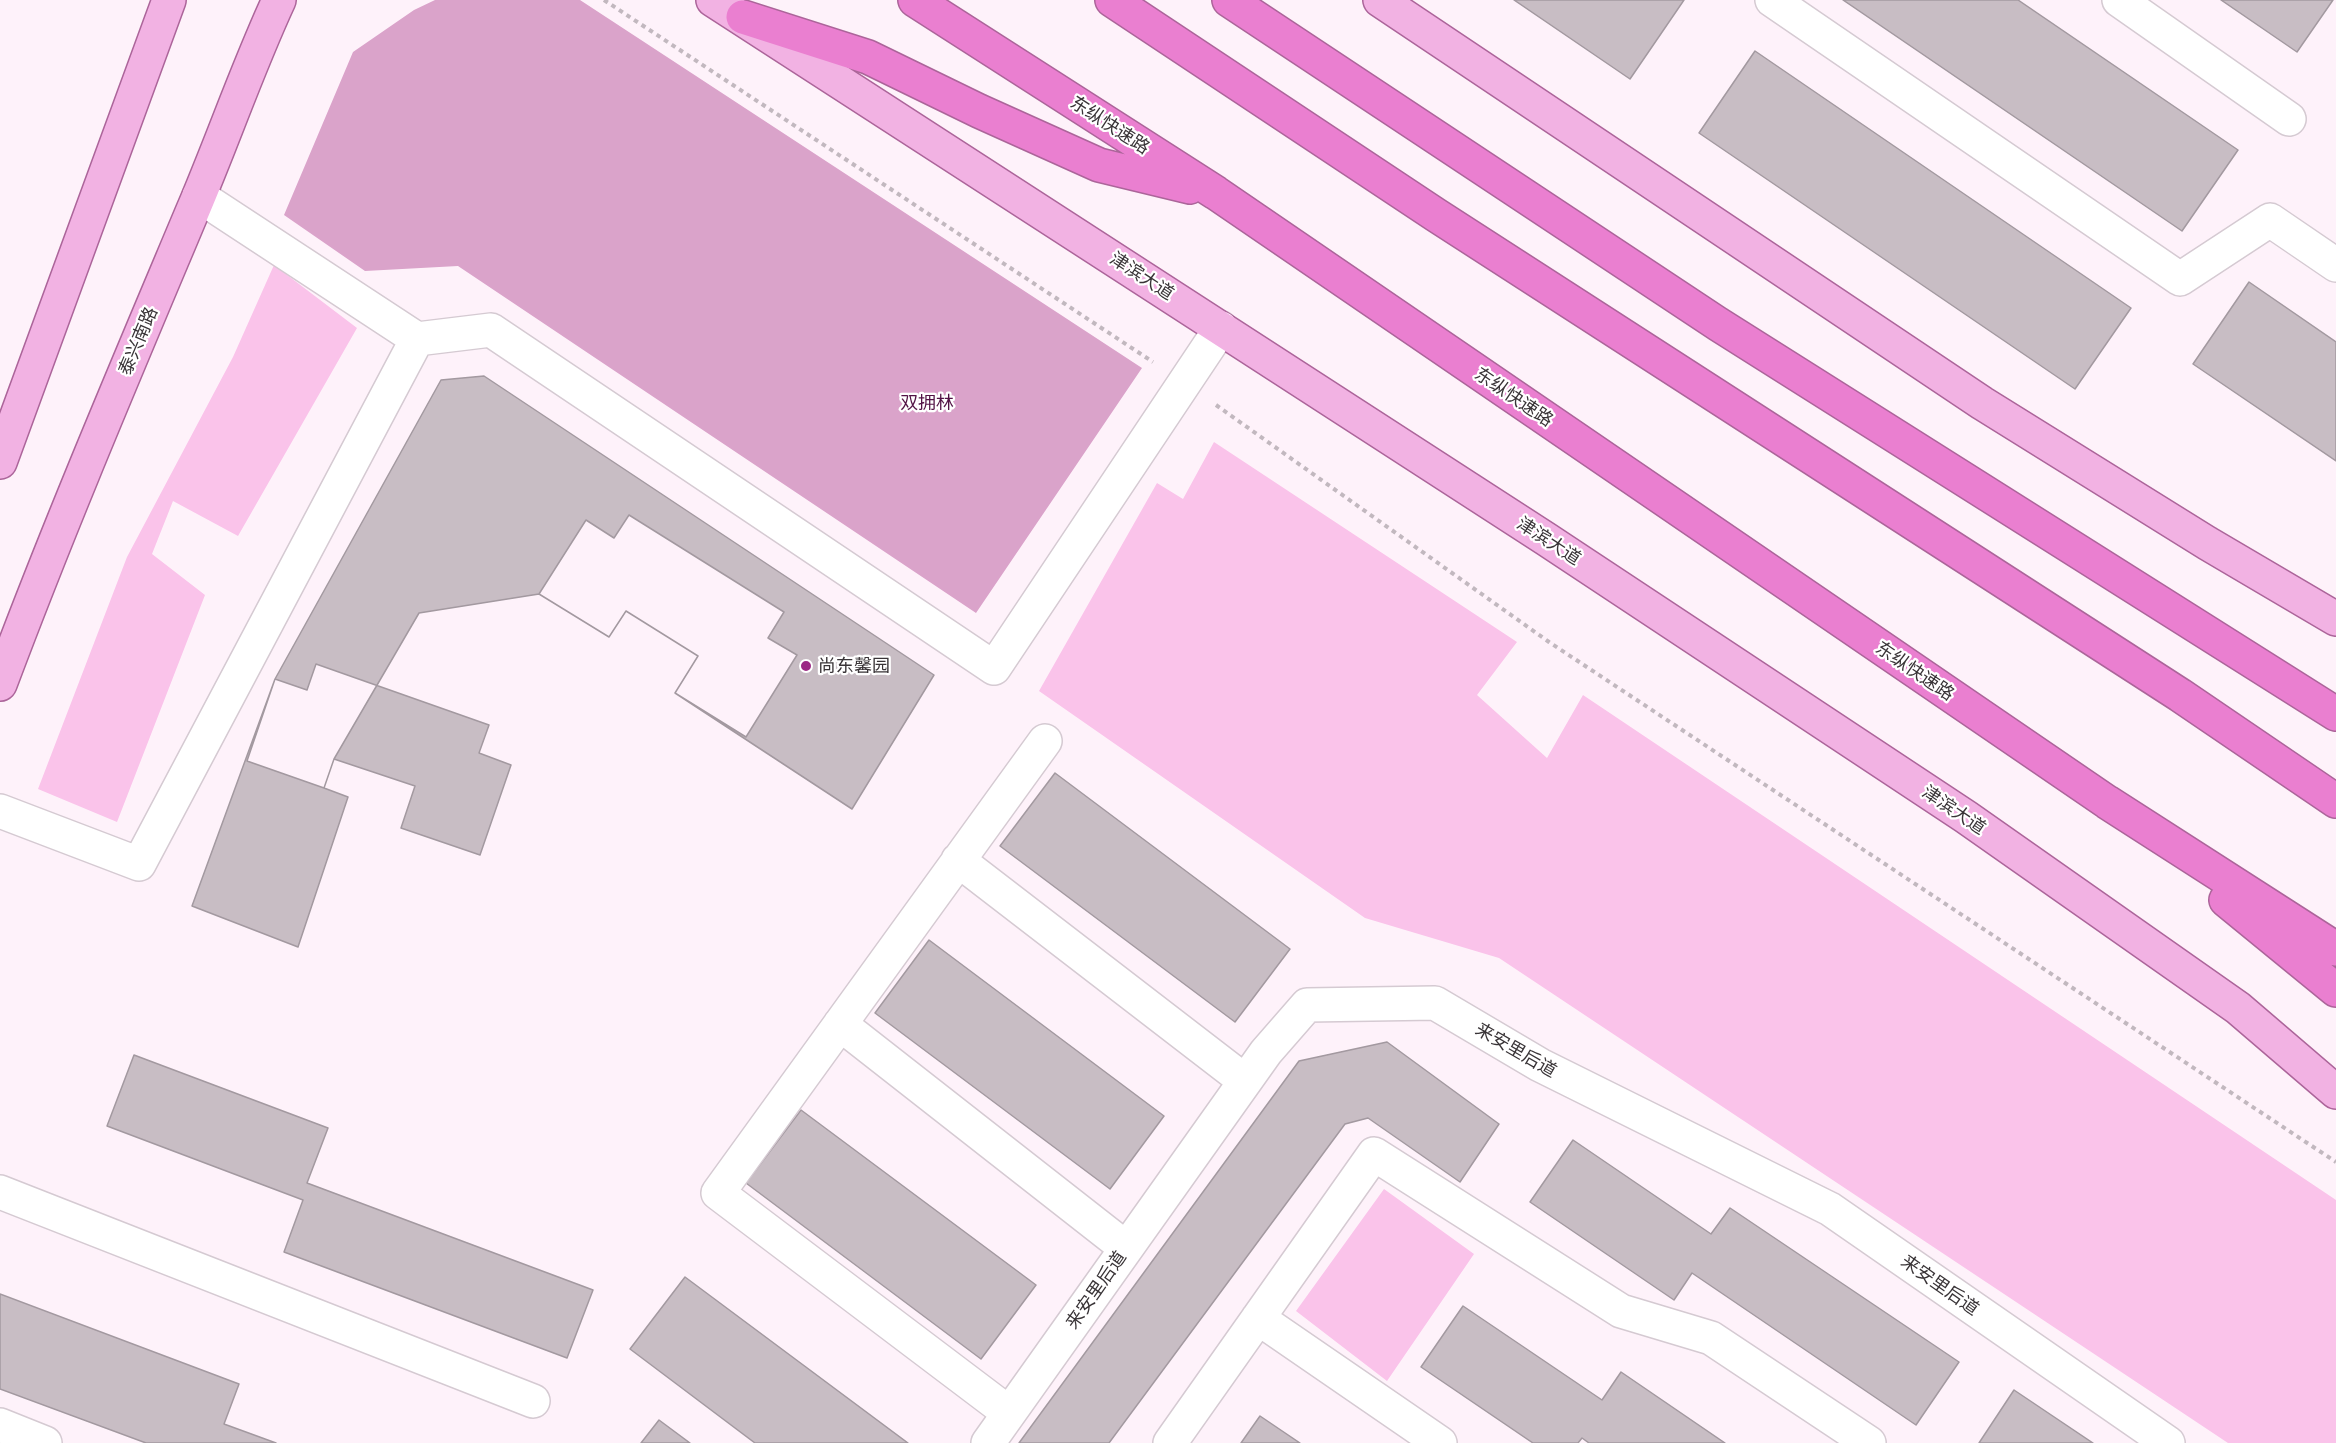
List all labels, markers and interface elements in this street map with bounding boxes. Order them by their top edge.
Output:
street label: 东纵快速路 [1066,91,1154,159]
street label: 津滨大道 [1106,247,1178,305]
street label: 泰兴南路 [114,304,162,378]
street label: 东纵快速路 [1471,363,1557,431]
park label: 双拥林 [900,392,954,414]
street label: 津滨大道 [1513,512,1585,570]
street label: 东纵快速路 [1872,637,1958,705]
place label: 尚东馨园 [818,655,890,677]
marker: 尚东馨园 [799,659,813,673]
street label: 津滨大道 [1918,781,1990,839]
street label: 来安里后道 [1472,1018,1560,1082]
street label: 来安里后道 [1061,1247,1131,1333]
street label: 来安里后道 [1897,1250,1983,1320]

